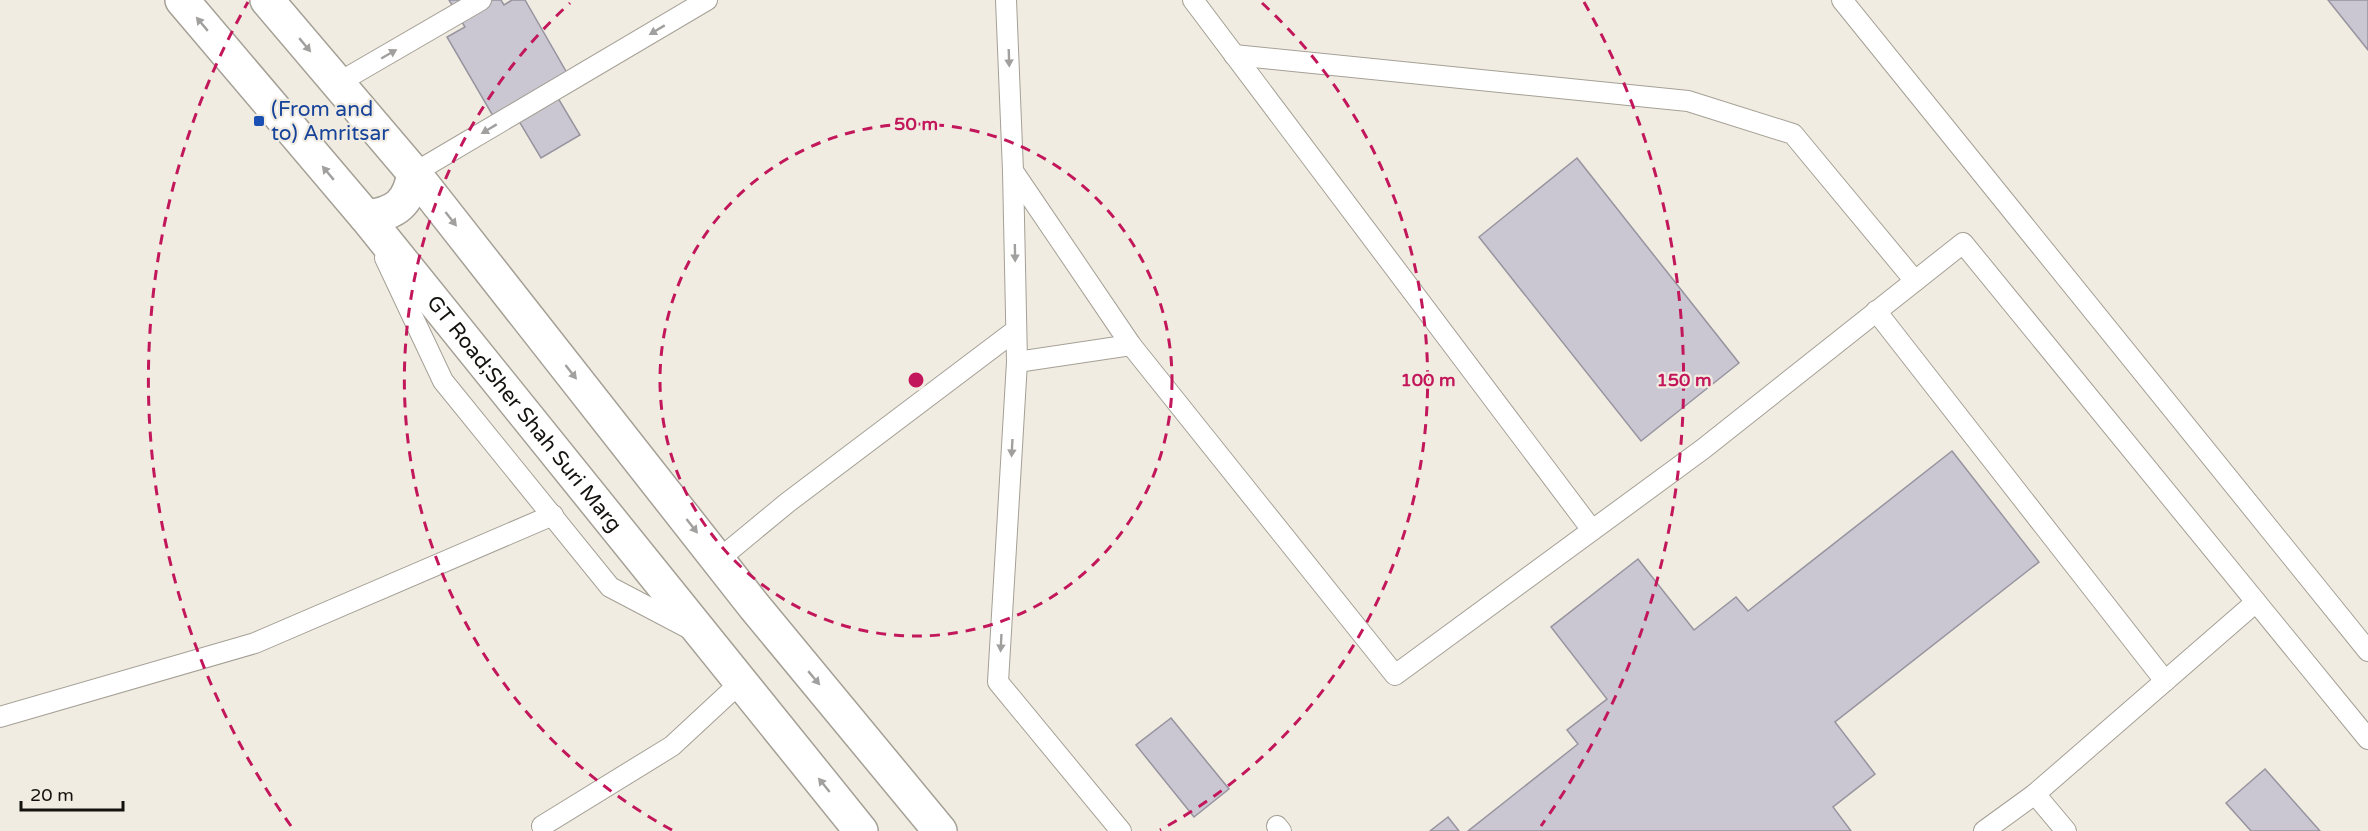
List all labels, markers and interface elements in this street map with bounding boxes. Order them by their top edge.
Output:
one-way arrow [196,17,209,32]
one-way arrow [649,24,665,35]
one-way arrow [298,37,312,52]
one-way arrow [381,48,397,59]
one-way arrow [1004,49,1013,68]
place label: (From and to) Amritsar [271,97,389,146]
text: 50 m [894,113,938,135]
marker: (From and to) Amritsar [252,114,266,128]
one-way arrow [480,124,497,134]
one-way arrow [322,165,335,181]
one-way arrow [444,211,457,227]
one-way arrow [1010,244,1020,263]
street label: GT Road;Sher Shah Suri Marg [421,291,627,537]
one-way arrow [565,365,577,380]
text: 100 m [1400,369,1456,391]
text: 150 m [1656,369,1712,391]
centre of rings [906,370,926,390]
one-way arrow [1007,439,1016,458]
one-way arrow [685,518,698,534]
one-way arrow [996,633,1005,652]
one-way arrow [807,670,820,686]
scale bar [21,774,123,812]
one-way arrow [819,778,831,793]
text: 20 m [30,784,74,806]

